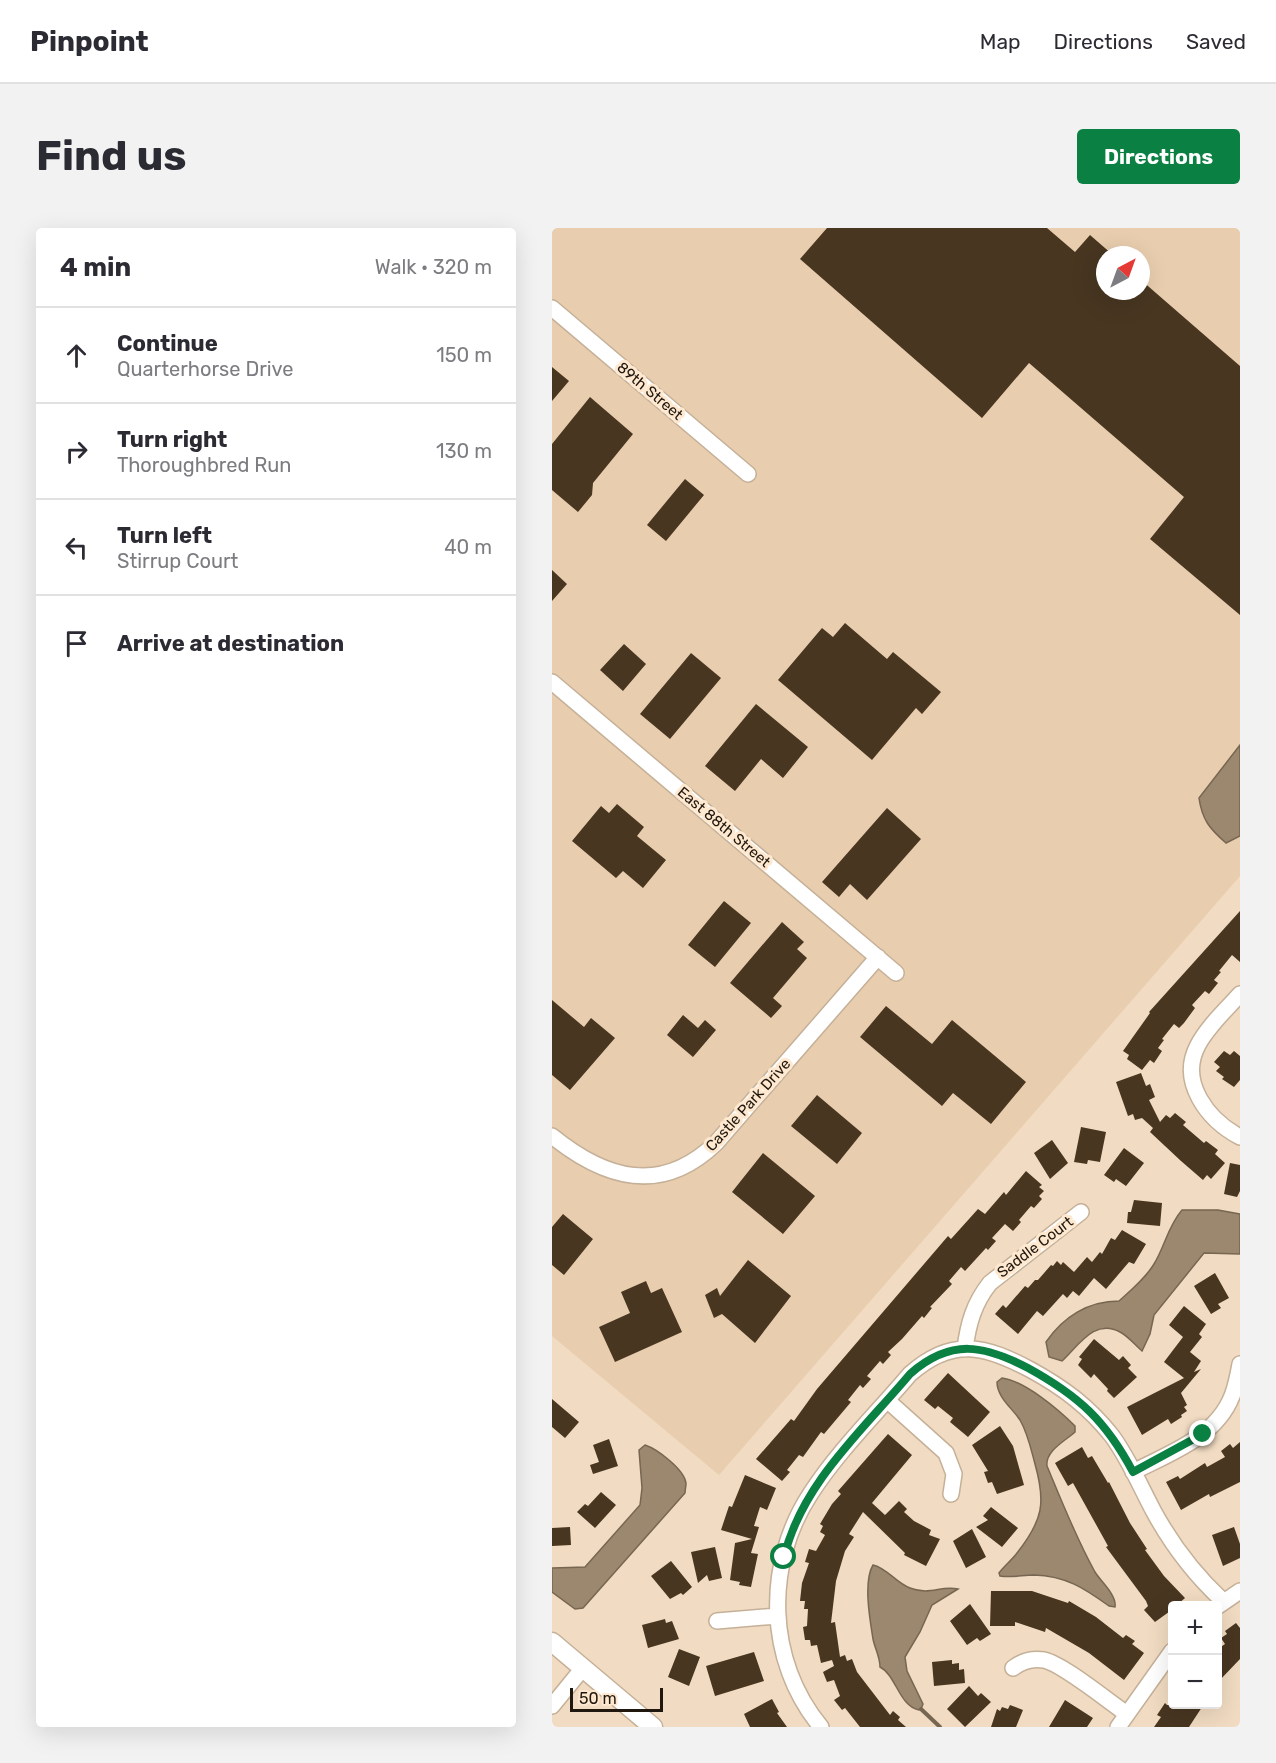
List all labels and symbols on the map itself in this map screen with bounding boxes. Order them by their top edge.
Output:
north arrow [1096,246,1150,300]
street label: 89th Street [613,358,687,424]
street label: East 88th Street [674,783,774,871]
street label: Castle Park Drive [702,1055,794,1155]
street label: Saddle Court [993,1213,1077,1281]
route end [1189,1420,1215,1446]
route start [770,1543,796,1569]
scale bar [570,1685,663,1712]

